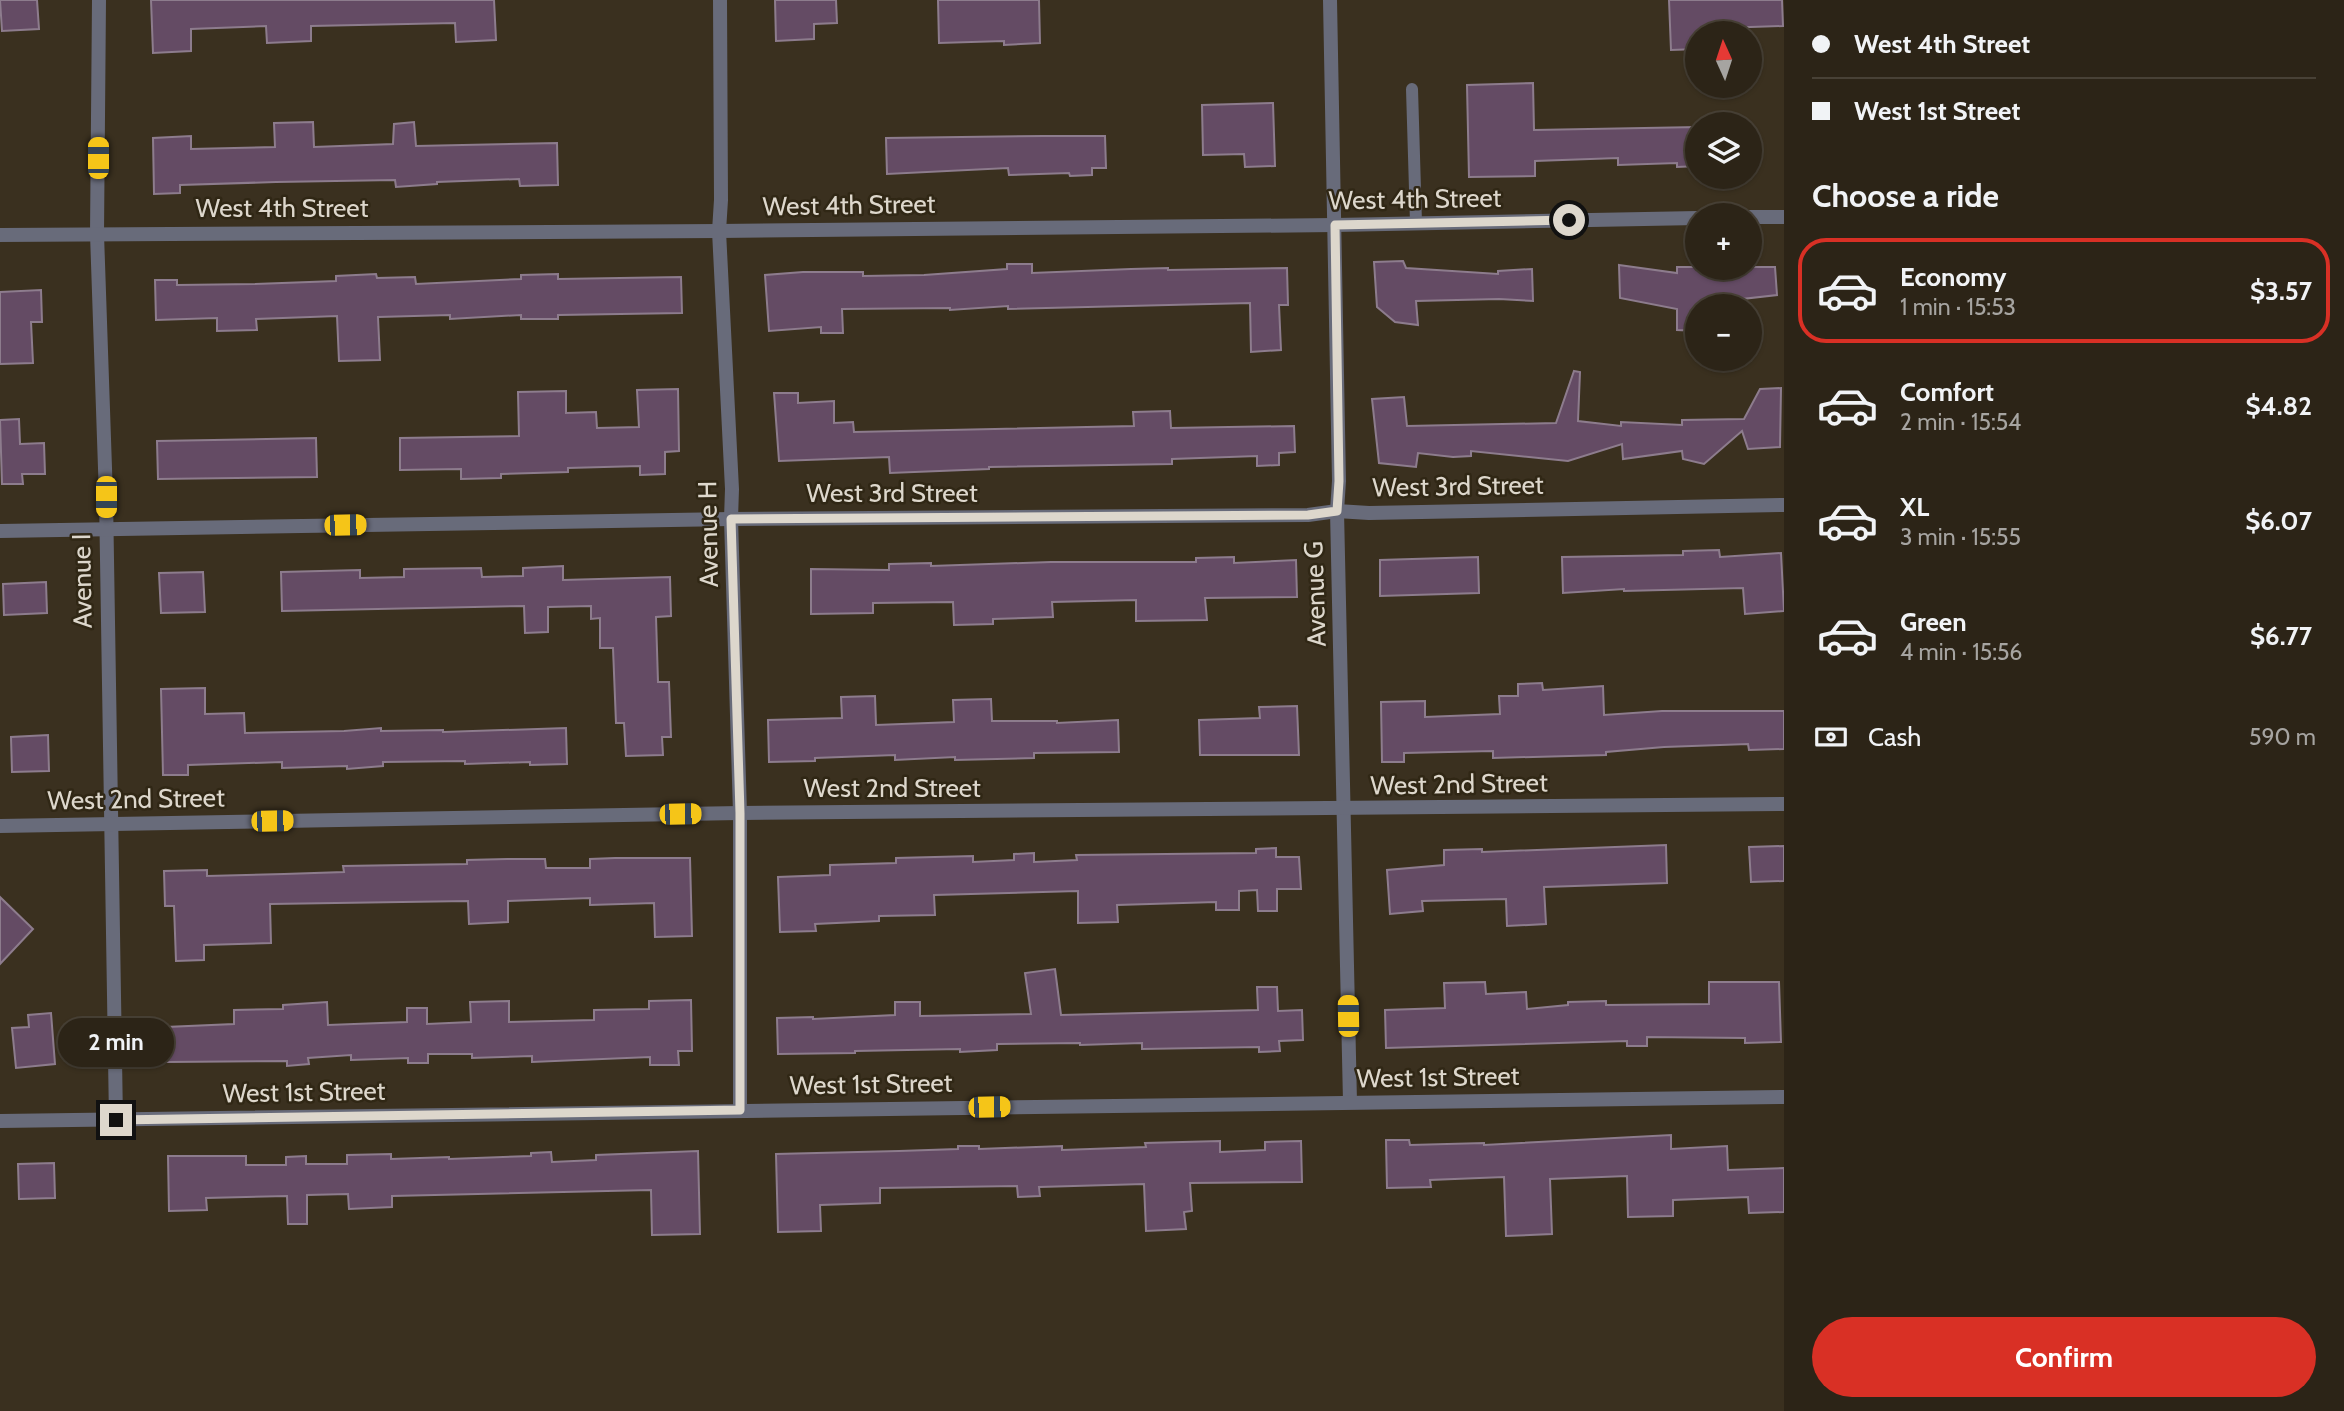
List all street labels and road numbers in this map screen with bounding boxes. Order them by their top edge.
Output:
street label: West 4th Street [1328,181,1502,217]
street label: West 4th Street [762,187,936,223]
street label: West 4th Street [196,192,369,224]
street label: West 3rd Street [1372,469,1544,503]
street label: West 3rd Street [806,477,978,509]
street label: Avenue H [691,480,725,588]
street label: Avenue I [65,533,99,629]
street label: Avenue G [1297,541,1333,647]
street label: West 2nd Street [1370,766,1548,802]
street label: West 2nd Street [803,772,981,804]
street label: West 2nd Street [47,781,225,817]
street label: West 1st Street [1356,1060,1520,1094]
street label: West 1st Street [789,1067,953,1101]
street label: West 1st Street [222,1075,386,1109]

